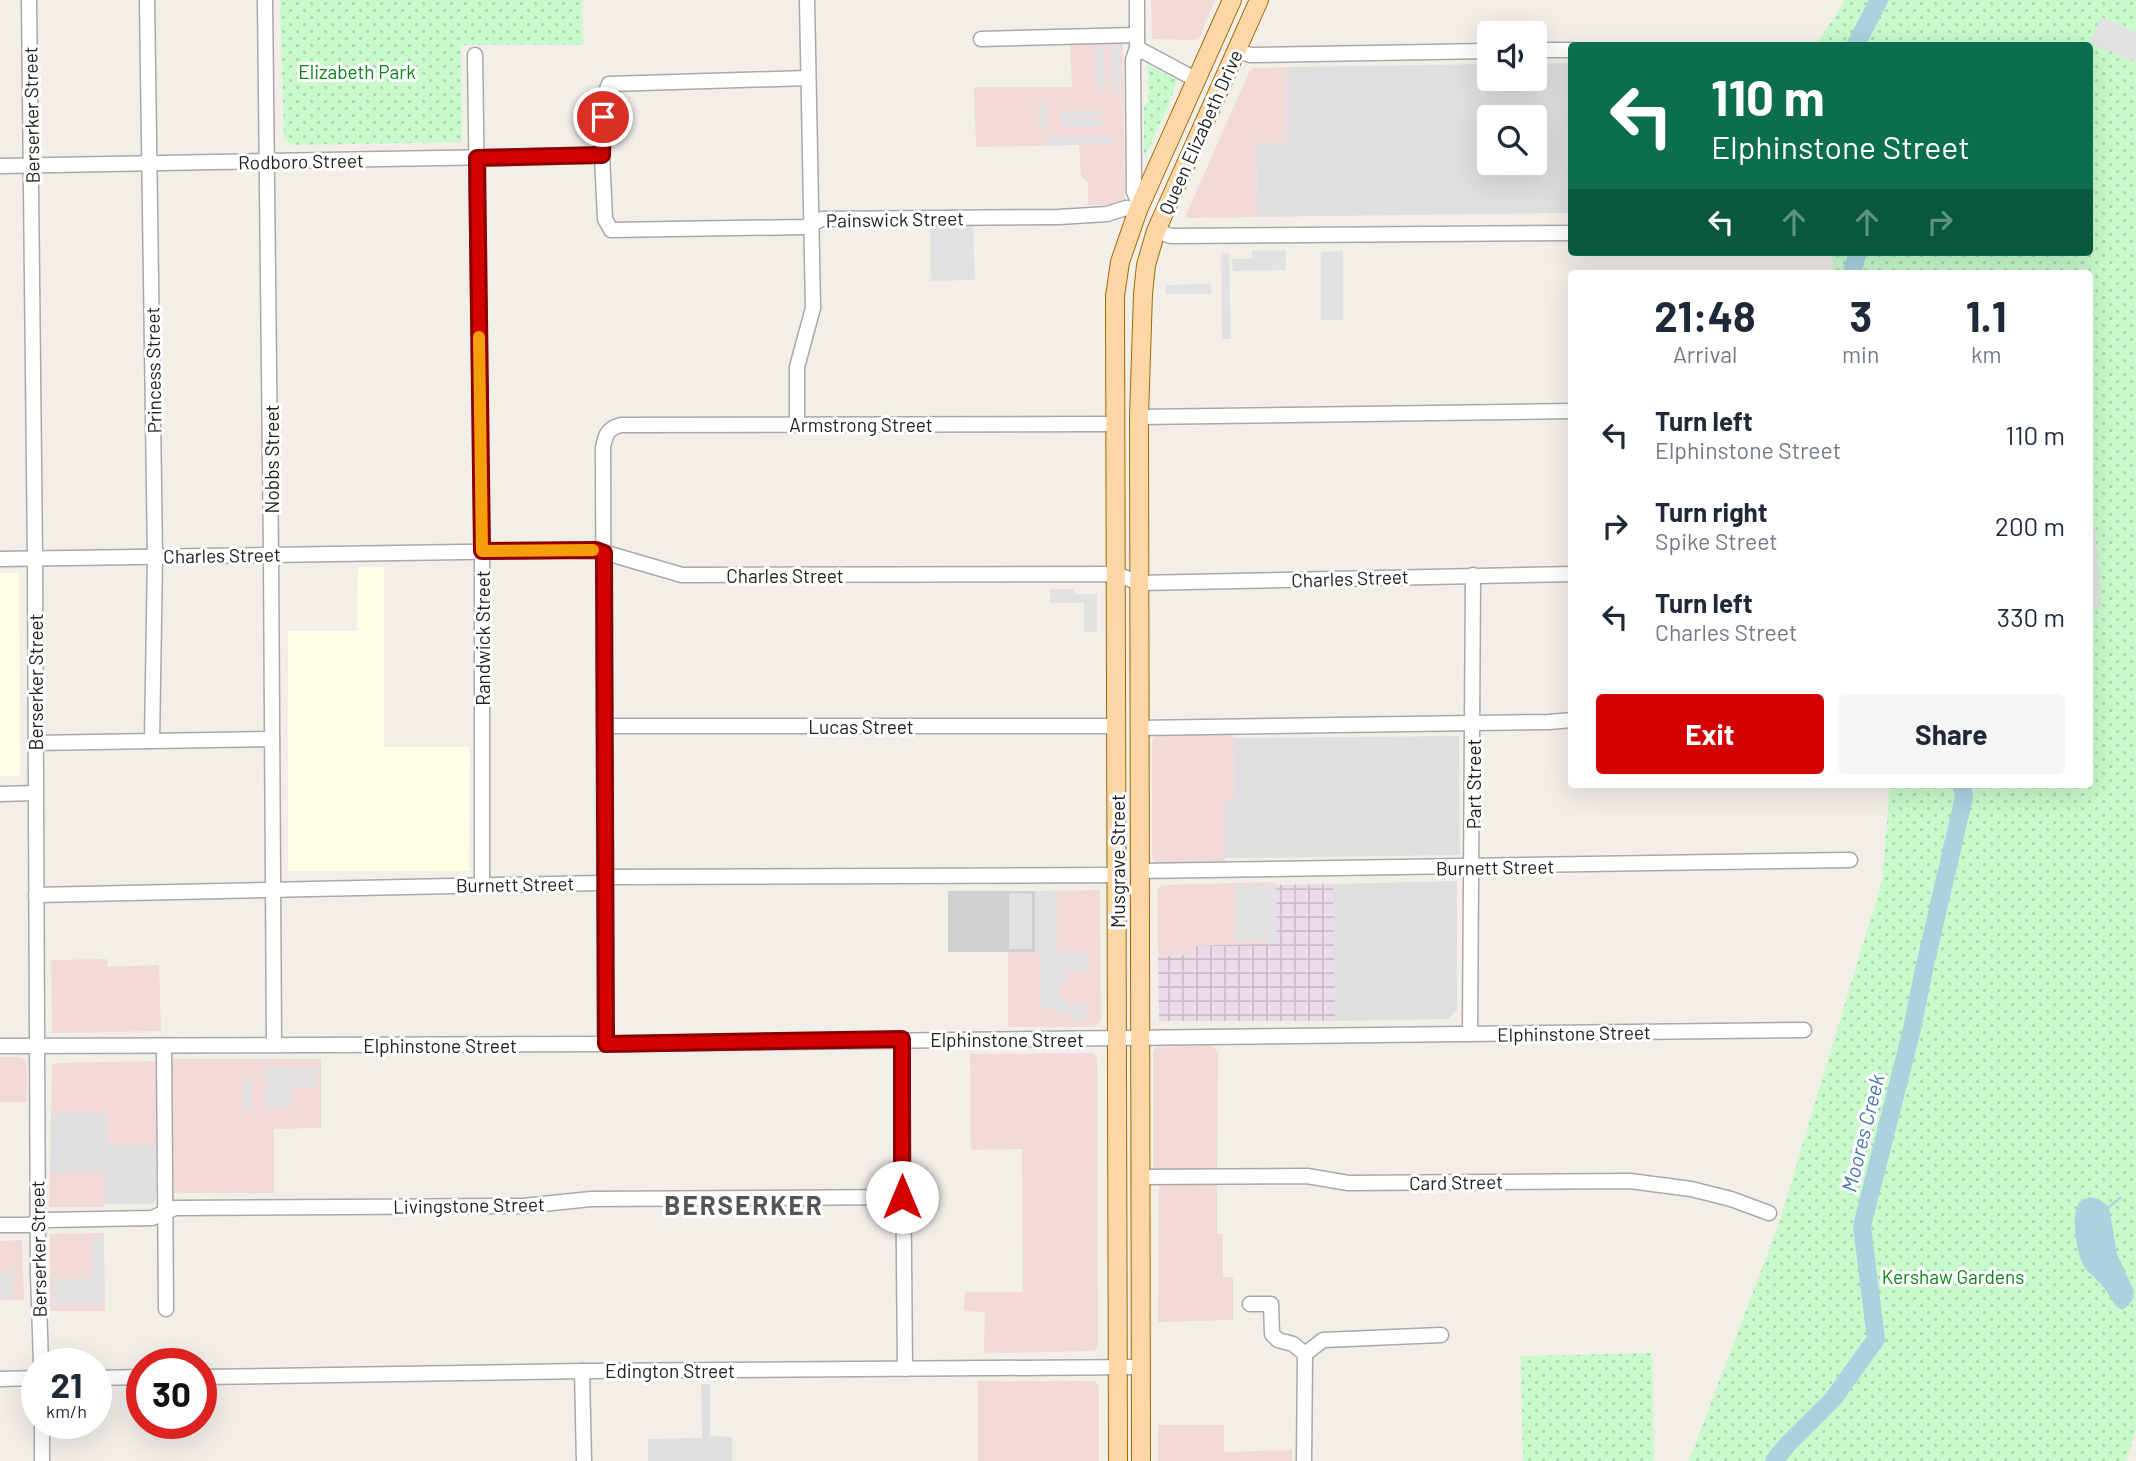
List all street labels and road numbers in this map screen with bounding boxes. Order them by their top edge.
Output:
street label: Berserker Street [18,46,44,184]
street label: Queen Elizabeth Drive [1153,46,1247,218]
street label: Rodboro Street [238,148,364,174]
street label: Painswick Street [826,206,964,232]
street label: Princess Street [140,307,166,433]
street label: Nobbs Street [260,405,283,513]
street label: Armstrong Street [789,413,933,436]
street label: Charles Street [163,542,281,568]
street label: Charles Street [726,564,844,587]
street label: Charles Street [1291,564,1409,592]
street label: Randwick Street [471,570,494,706]
street label: Berserker Street [24,614,47,750]
street label: Lucas Street [808,715,914,738]
street label: Part Street [1462,739,1485,829]
street label: Musgrave Street [1106,794,1129,928]
street label: Burnett Street [1436,854,1554,880]
street label: Burnett Street [456,871,574,897]
street label: Elphinstone Street [1497,1020,1651,1046]
street label: Elphinstone Street [930,1028,1084,1051]
street label: Elphinstone Street [363,1034,517,1057]
street label: Card Street [1409,1170,1503,1194]
street label: Berserker Street [25,1180,51,1318]
street label: Livingstone Street [393,1192,545,1218]
street label: Edington Street [605,1359,735,1382]

